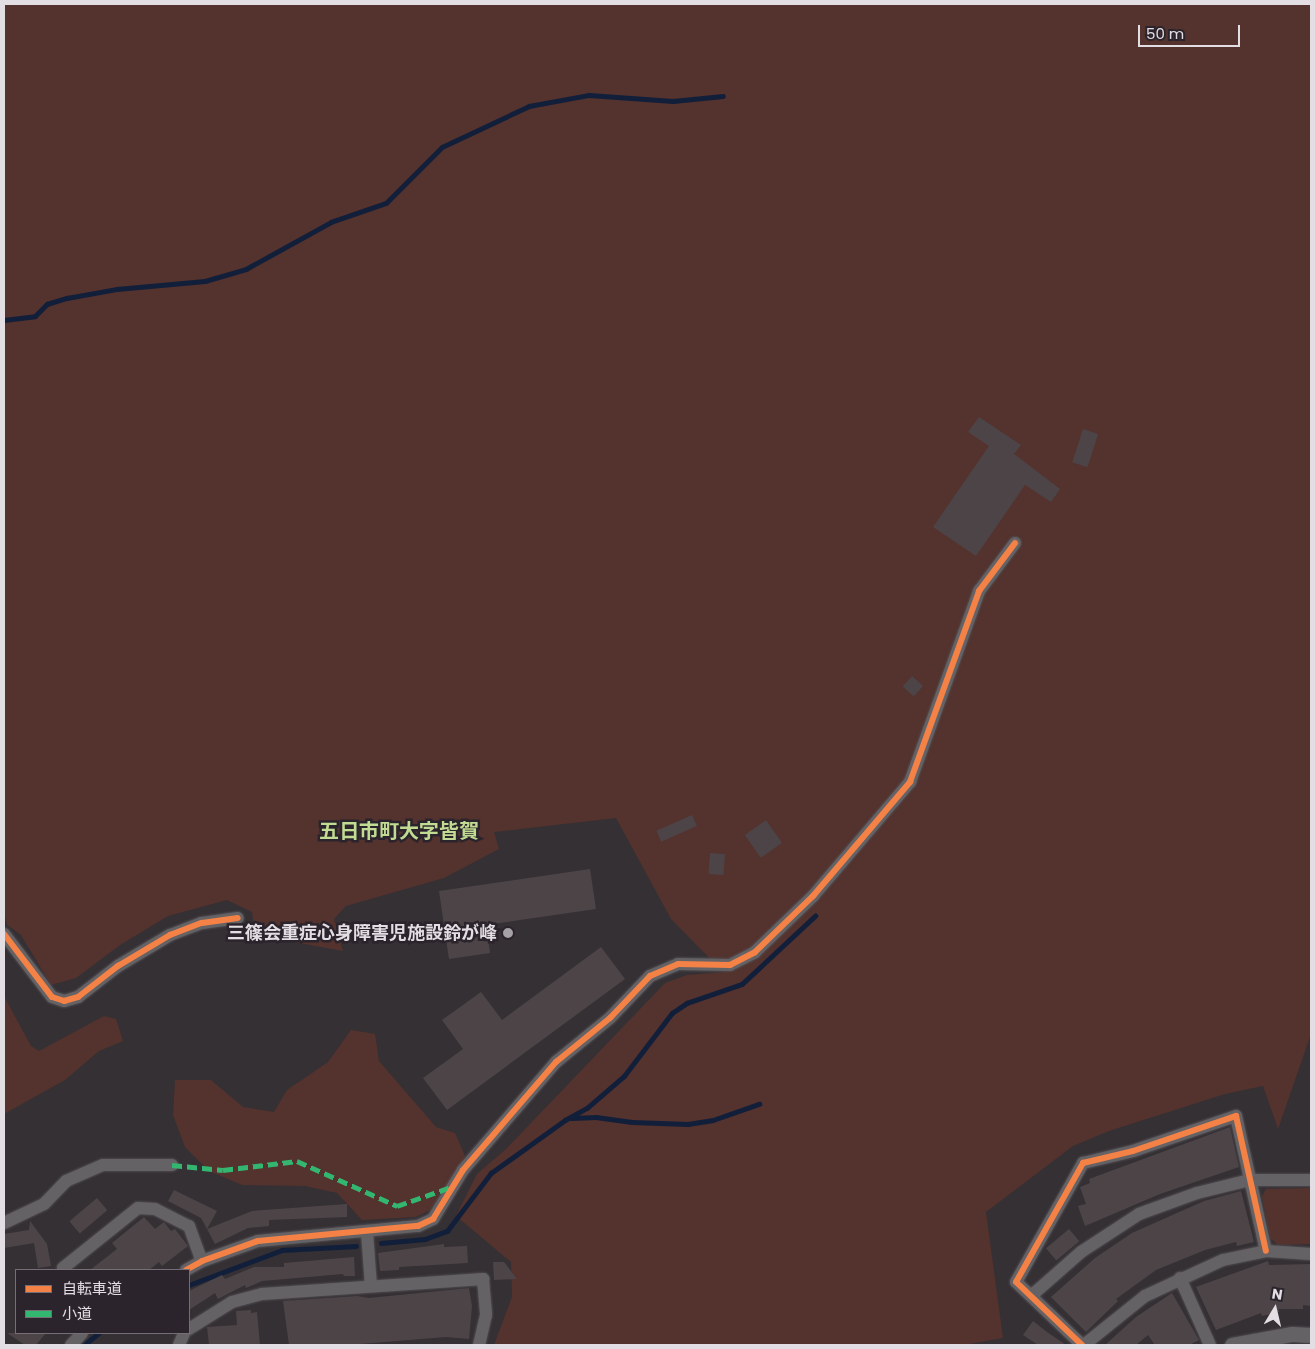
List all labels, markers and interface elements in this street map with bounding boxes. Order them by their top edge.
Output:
scale bar [1140,15,1242,47]
text: 50 m [1146,23,1184,44]
district label: 五日市町大字皆賀 [319,819,479,843]
place label: 三篠会重症心身障害児施設鈴が峰 [227,922,497,944]
marker: 三篠会重症心身障害児施設鈴が峰 [501,926,515,940]
legend [15,1269,190,1334]
text: 自転車道 [62,1278,122,1299]
text: N [1271,1283,1284,1305]
north arrow [1250,1284,1300,1334]
text: 小道 [62,1303,92,1324]

